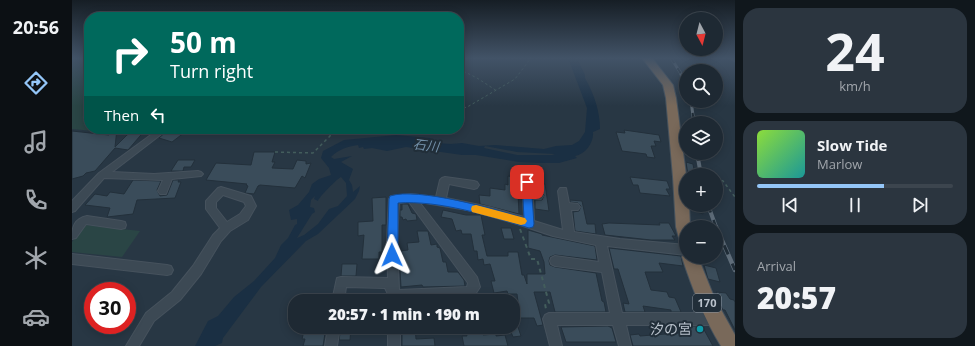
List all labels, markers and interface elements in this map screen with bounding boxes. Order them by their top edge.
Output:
north arrow [679,12,723,56]
map controls [679,12,723,264]
text: 20:56 [13,15,59,39]
text: 24 [825,15,885,86]
text: 50 m [170,23,237,61]
icon: right [104,28,156,80]
text: Turn right [170,59,253,83]
button: search [679,64,723,108]
icon: directions [22,69,50,97]
text: km/h [839,77,871,95]
icon: left [147,104,169,126]
text: Then [104,105,139,125]
button: layers [679,116,723,160]
icon: music [22,128,50,156]
water label: 石川 [412,134,442,156]
text: Slow Tide [817,135,887,155]
text: Marlow [817,155,862,173]
pin [510,165,544,199]
button: + [679,168,723,212]
icon: arrive [516,171,538,193]
icon: phone [22,186,50,214]
icon: previous [779,194,801,216]
icon: pause [844,194,866,216]
icon: next [909,194,931,216]
button: − [679,220,723,264]
position arrow [371,234,413,276]
icon: climate [22,244,50,272]
text: Arrival [757,257,796,275]
text: 20:57 [757,277,836,318]
speed limit sign: 30 [84,282,136,334]
road number: 170 [693,294,721,312]
icon: car [22,303,50,331]
text: 20:57 · 1 min · 190 m [328,304,480,324]
place label: 汐の宮 [650,319,692,338]
marker: 汐の宮 [695,324,705,334]

